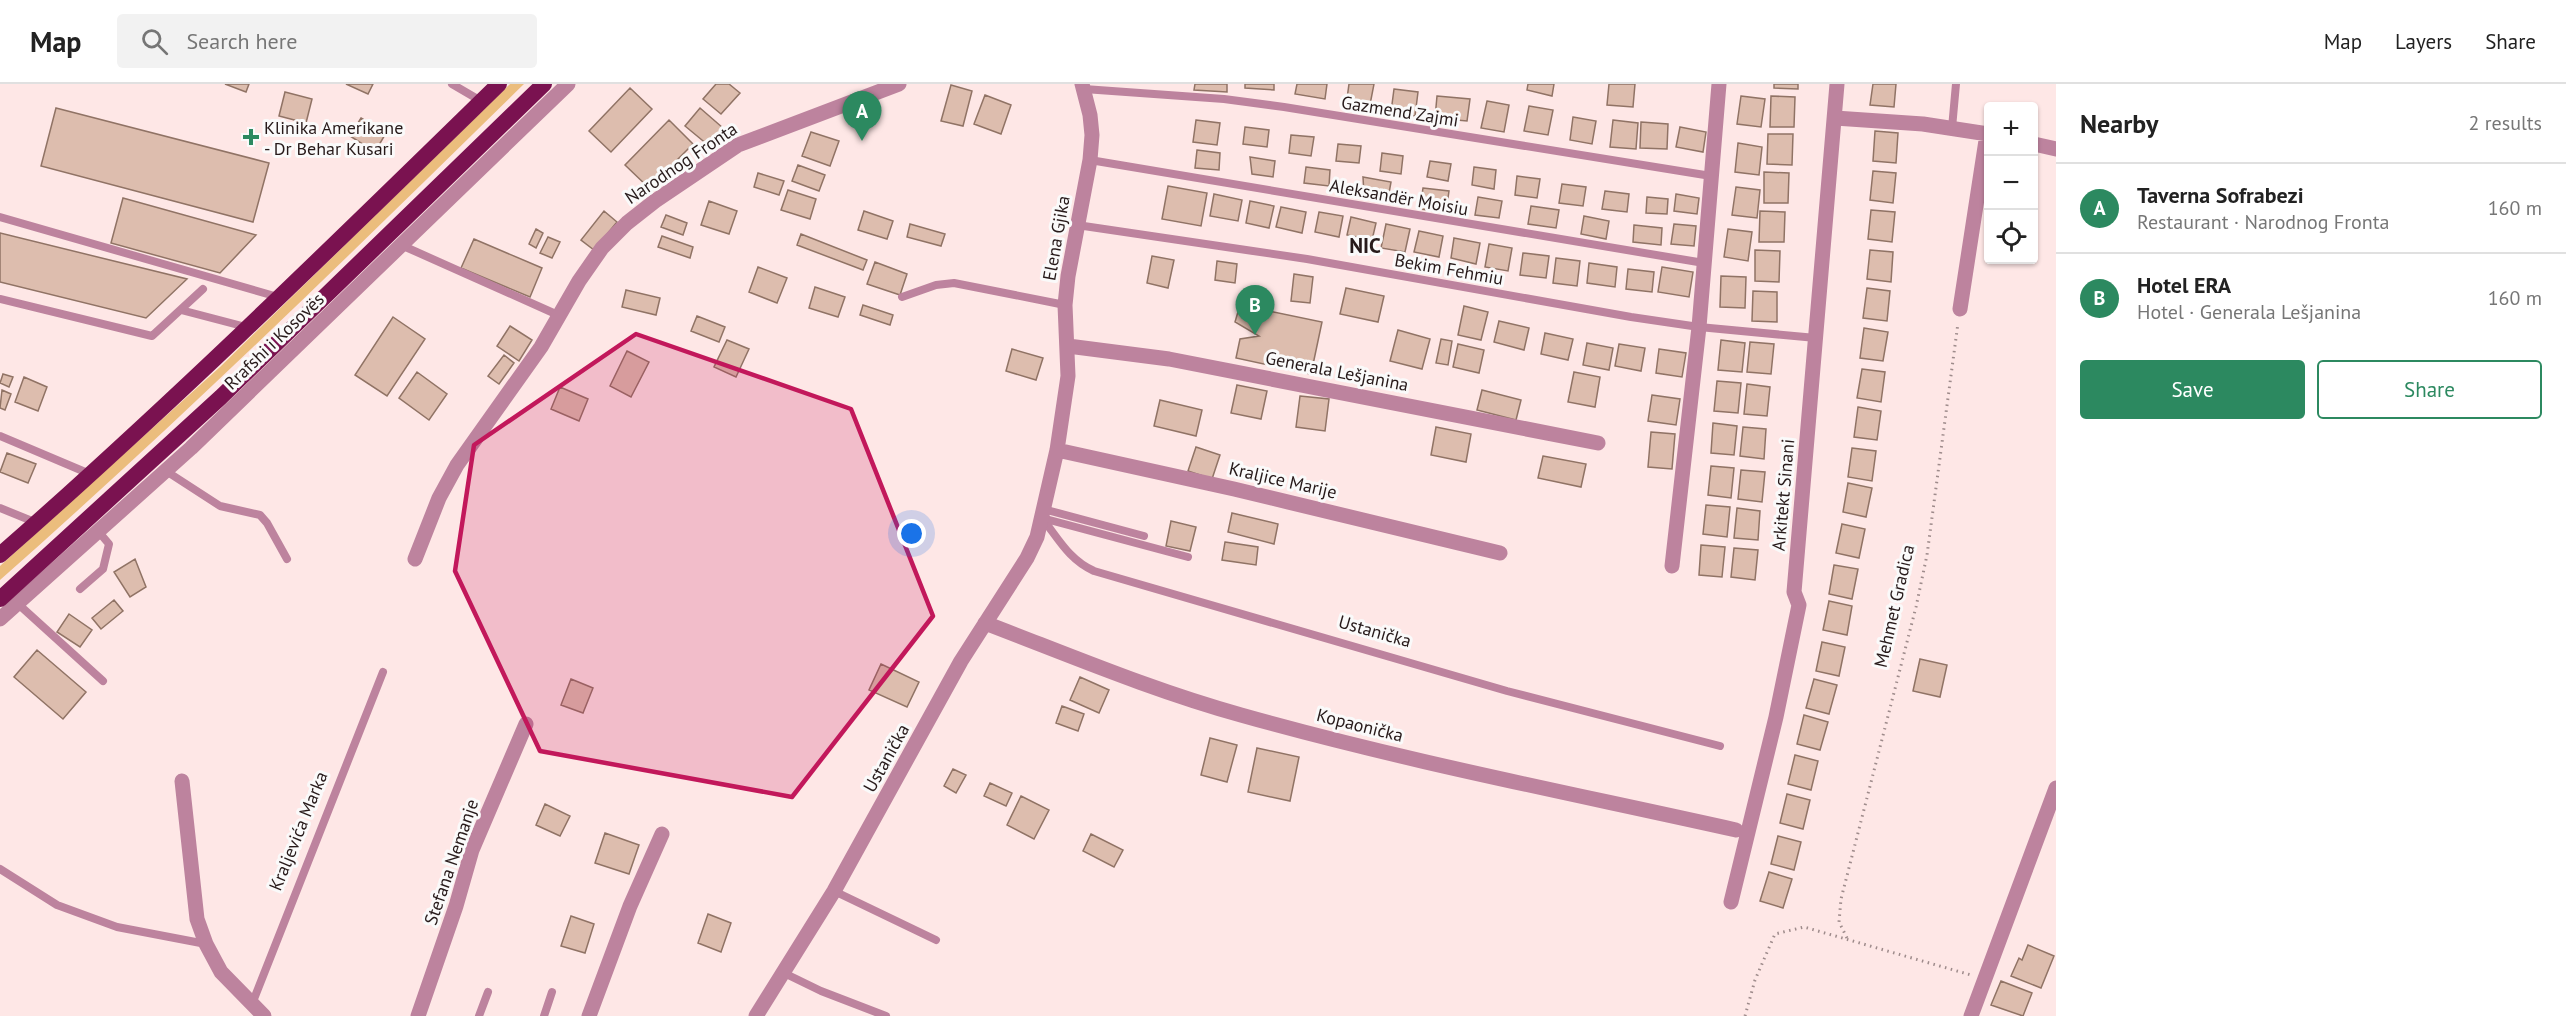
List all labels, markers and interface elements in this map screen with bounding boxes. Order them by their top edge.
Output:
search box [117,14,537,68]
text: Map [30,23,81,60]
icon: search [138,25,171,58]
text: Search here [186,27,297,55]
text: Map [2324,28,2362,55]
text: Layers [2395,28,2452,55]
text: Share [2485,28,2536,55]
street label: Gazmend Zajmi [1340,90,1460,132]
pin: A [842,92,882,141]
map controls [1984,102,2038,264]
button: + [1984,102,2038,156]
text: Nearby [2080,107,2158,140]
text: 2 results [2469,110,2542,136]
place label: Klinika Amerikane - Dr Behar Kusari [264,116,403,160]
street label: Narodnog Fronta [621,117,741,209]
marker: Klinika Amerikane - Dr Behar Kusari [242,128,260,146]
button: − [1984,156,2038,210]
street label: Aleksandër Moisiu [1328,173,1470,221]
text: Taverna Sofrabezi [2137,181,2304,209]
street label: Elena Gjika [1037,194,1075,282]
text: A [2093,195,2106,221]
text: 160 m [2488,195,2542,221]
text: Restaurant · Narodnog Fronta [2137,209,2389,235]
button: locate [1984,210,2038,264]
district label: NIC [1349,232,1381,259]
street label: Bekim Fehmiu [1393,248,1505,290]
text: Hotel ERA [2137,271,2231,299]
text: B [2094,285,2105,311]
text: 160 m [2488,285,2542,311]
pin: B [1236,286,1274,335]
street label: Rrafshi i Kosovës [219,288,329,394]
text: Hotel · Generala Lešjanina [2137,299,2361,325]
street label: Generala Lešjanina [1263,346,1411,396]
button: Save [2080,360,2305,419]
button: Share [2317,360,2542,419]
street label: Arkitekt Sinani [1767,438,1799,552]
street label: Kraljice Marije [1227,456,1339,504]
your location [897,519,926,548]
street label: Mehmet Gradica [1869,542,1919,670]
street label: Ustanička [1336,610,1414,652]
street label: Kopaonička [1314,703,1406,747]
street label: Ustanička [858,720,914,796]
street label: Kraljevića Marka [264,768,332,894]
street label: Stefana Nemanje [419,796,483,928]

